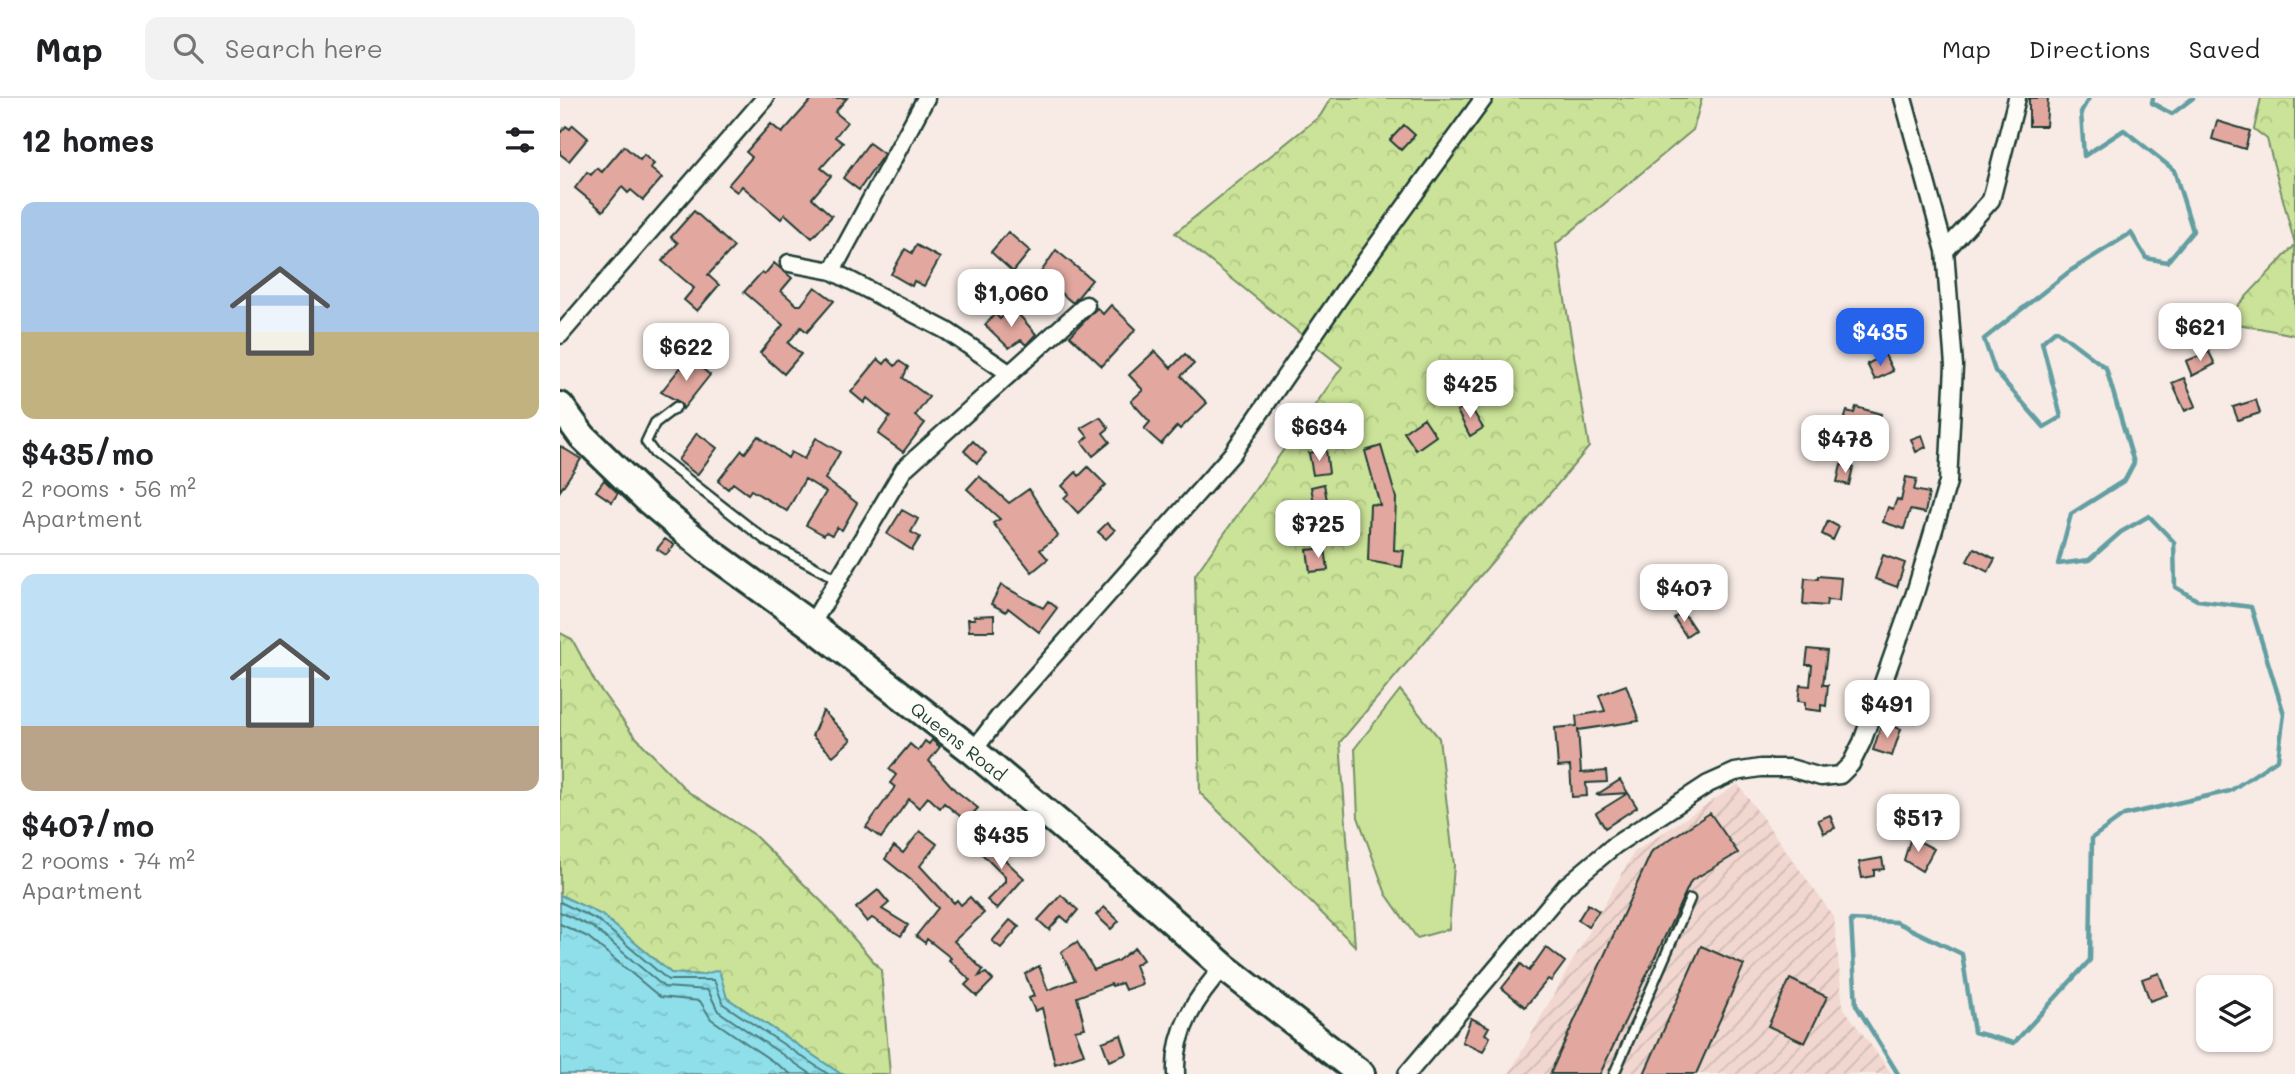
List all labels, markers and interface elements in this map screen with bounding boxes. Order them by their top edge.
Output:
search box [145,17,635,80]
text: Map [35,27,103,70]
icon: search [169,29,207,67]
text: Search here [225,31,383,65]
text: Map [1942,33,1991,64]
text: Directions [2029,33,2151,64]
text: Saved [2189,33,2260,64]
text: 12 homes [21,120,154,160]
icon: filters [501,121,539,159]
icon: home [217,248,343,374]
pin: $1,060 [954,270,1068,329]
text: $1,060 [974,277,1048,307]
pin: $621 [2159,303,2241,363]
pin: $435 [1839,308,1921,368]
text: $621 [2174,311,2226,341]
text: $435 [1852,316,1908,346]
pin: $622 [645,324,727,383]
text: $622 [659,331,713,361]
pin: $425 [1429,360,1511,420]
text: $425 [1442,368,1498,398]
pin: $634 [1278,404,1360,463]
text: $634 [1291,411,1347,441]
pin: $478 [1804,416,1886,475]
text: $478 [1817,423,1873,453]
text: $435/mo [21,433,154,473]
text: 2 rooms · 56 m² [21,473,196,503]
pin: $725 [1277,500,1359,560]
text: Apartment [21,503,143,533]
text: $725 [1291,508,1345,538]
pin: $407 [1643,564,1725,624]
text: $407 [1656,572,1712,602]
icon: home [217,620,343,746]
pin: $491 [1846,680,1928,740]
text: $491 [1861,688,1913,718]
street label: Queens Road [906,696,1012,786]
pin: $517 [1877,794,1959,854]
text: $517 [1893,802,1943,832]
text: $407/mo [21,805,154,845]
pin: $435 [960,812,1042,871]
text: $435 [973,819,1029,849]
text: 2 rooms · 74 m² [21,845,195,875]
text: Apartment [21,875,143,905]
map controls [2196,975,2273,1052]
button: layers [2196,975,2273,1052]

